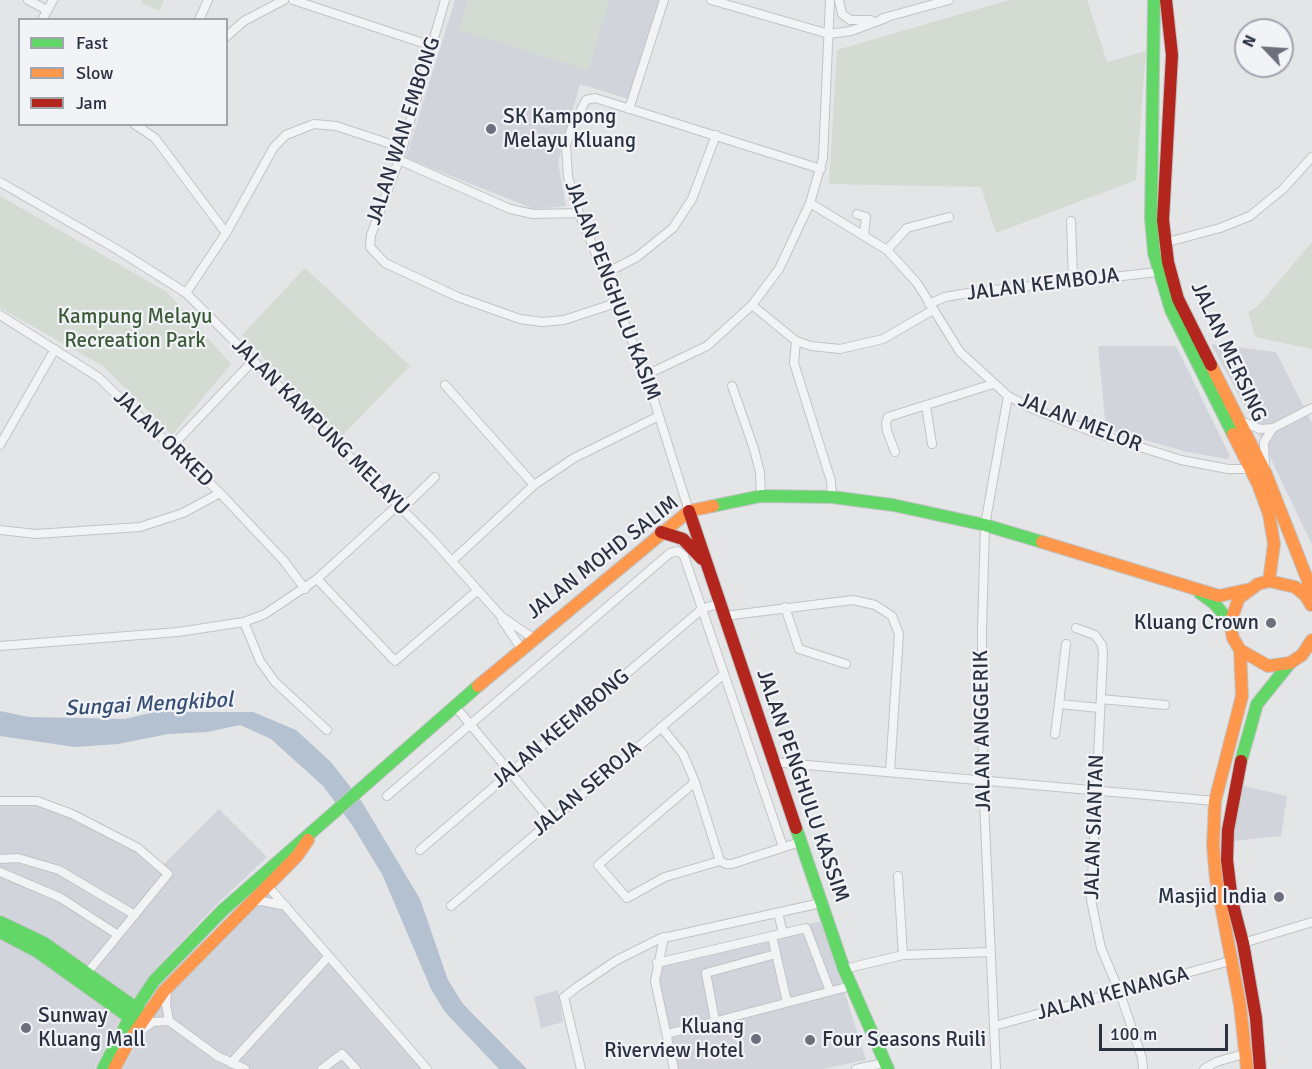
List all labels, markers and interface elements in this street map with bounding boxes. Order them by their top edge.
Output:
legend [18,18,228,126]
north arrow [1234,18,1294,78]
text: Fast [76,32,108,54]
text: N [1238,32,1261,51]
street label: JALAN WAN EMBONG [362,34,446,228]
text: Slow [76,62,113,84]
text: Jam [76,92,107,114]
place label: SK Kampong Melayu Kluang [503,104,636,154]
marker: SK Kampong Melayu Kluang [484,122,498,136]
street label: JALAN PENGHULU KASIM [558,178,666,404]
street label: JALAN KEMBOJA [965,263,1121,307]
street label: JALAN MERSING [1185,278,1271,426]
park label: Kampung Melayu Recreation Park [57,304,213,354]
street label: JALAN KAMPUNG MELAYU [226,333,414,521]
street label: JALAN ORKED [108,385,218,493]
street label: JALAN MELOR [1015,388,1145,458]
street label: JALAN MOHD SALIM [522,491,684,625]
place label: Kluang Crown [1134,610,1259,636]
marker: Kluang Crown [1264,616,1278,630]
street label: JALAN ANGGERIK [969,650,997,812]
street label: JALAN KEEMBONG [487,664,635,794]
street label: JALAN PENGHULU KASSIM [750,666,854,906]
water label: Sungai Mengkibol [64,687,234,723]
street label: JALAN SEROJA [527,736,647,842]
street label: JALAN SIANTAN [1080,754,1110,900]
place label: Masjid India [1158,884,1267,910]
marker: Masjid India [1272,890,1286,904]
street label: JALAN KENANGA [1034,962,1192,1026]
place label: Sunway Kluang Mall [38,1003,145,1053]
scale bar [1102,1012,1231,1050]
place label: Kluang Riverview Hotel [604,1014,744,1064]
marker: Sunway Kluang Mall [19,1021,33,1035]
text: 100 m [1110,1023,1157,1045]
place label: Four Seasons Ruili [822,1027,986,1053]
marker: Kluang Riverview Hotel [749,1032,763,1046]
marker: Four Seasons Ruili [803,1033,817,1047]

